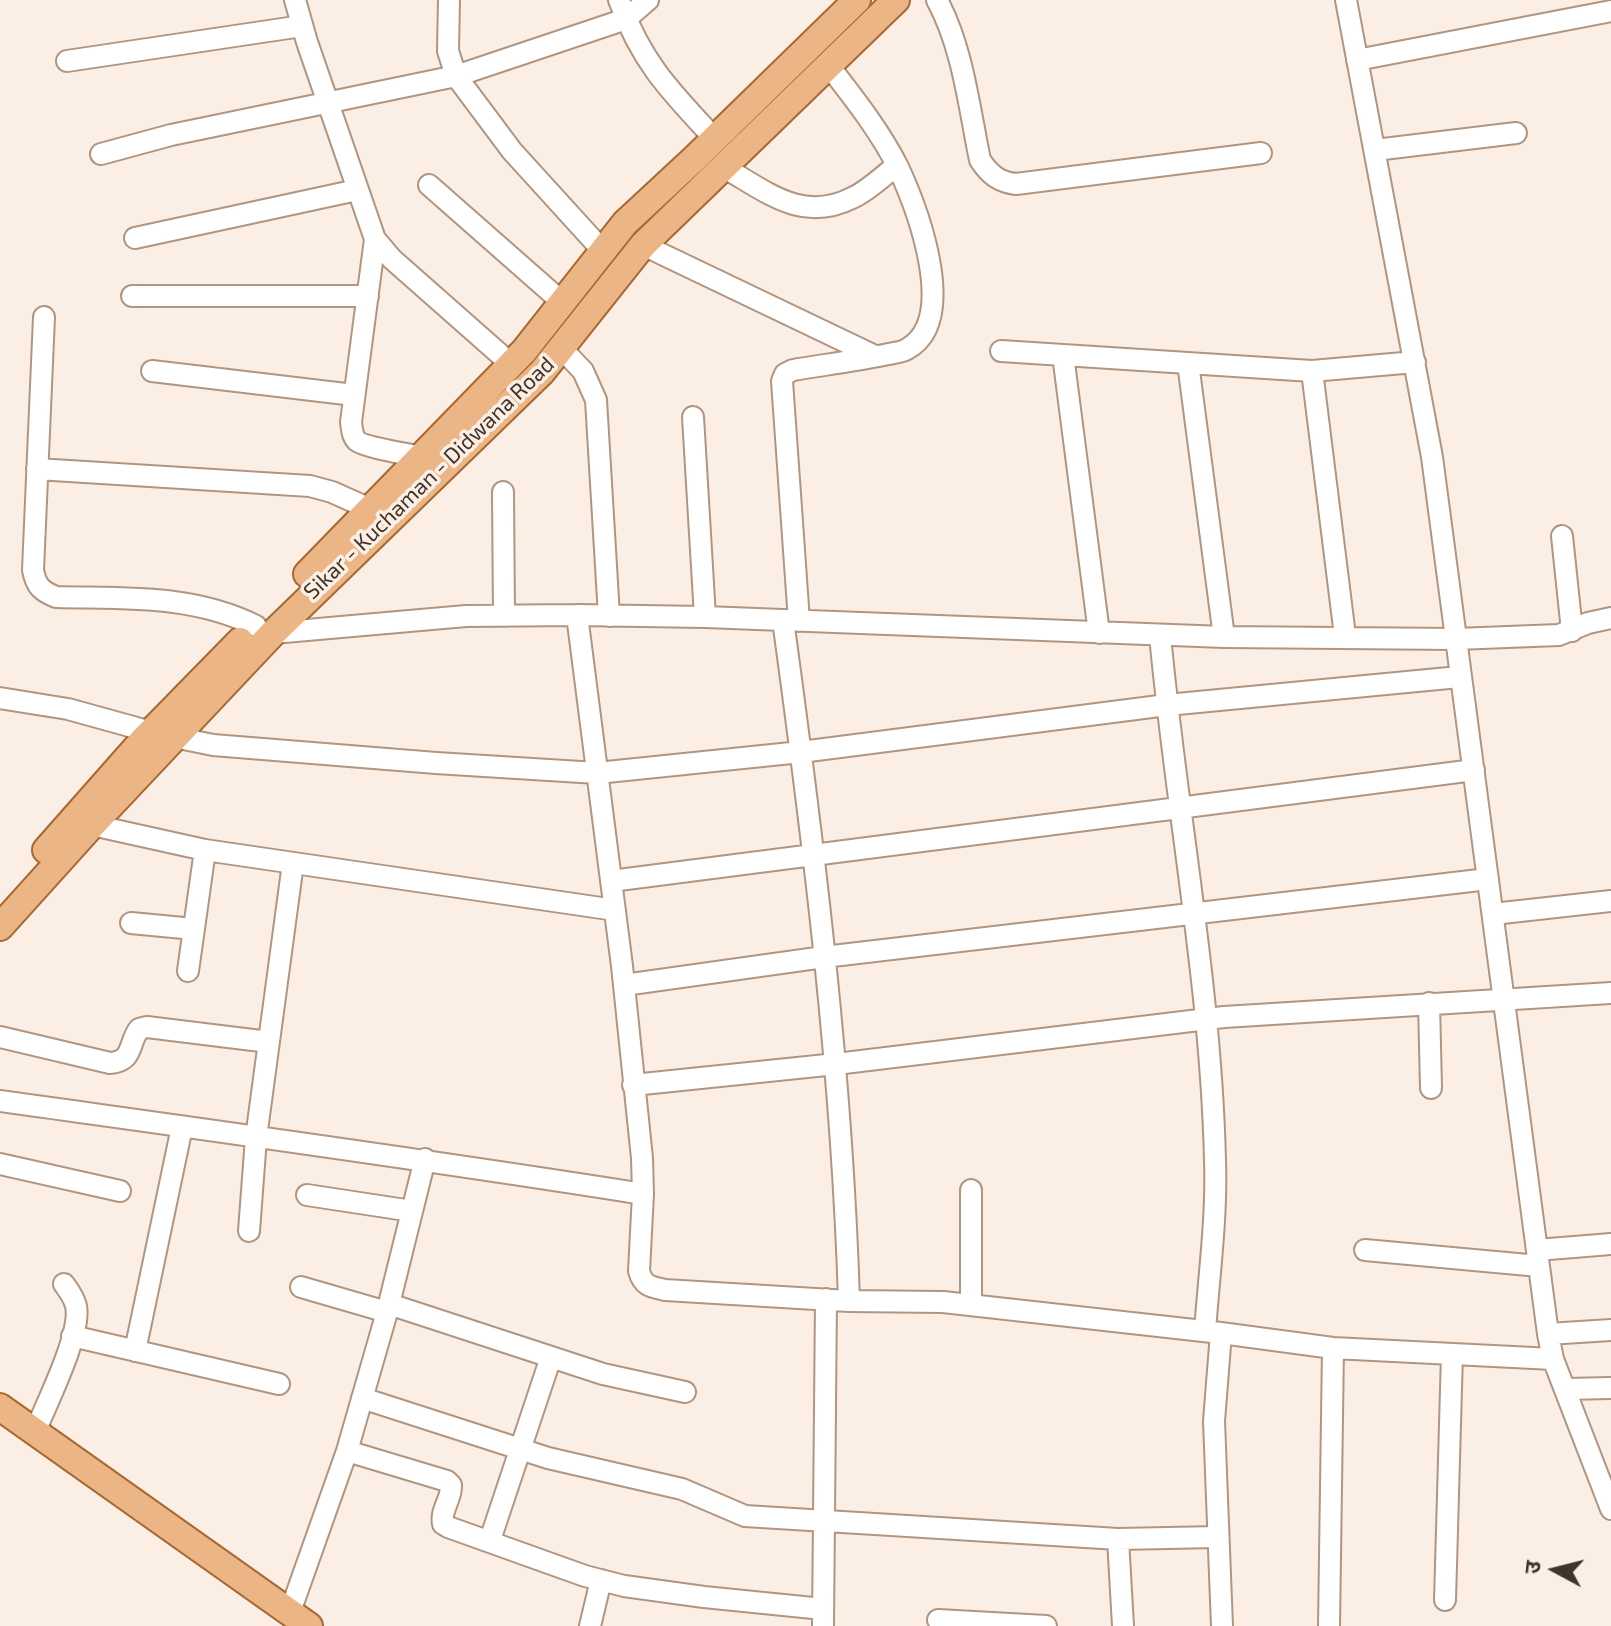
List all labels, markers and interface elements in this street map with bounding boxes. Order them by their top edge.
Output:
street label: Sikar - Kuchaman - Didwana Road [298,351,560,605]
north arrow [1515,1530,1595,1610]
text: उ [1517,1559,1545,1575]

